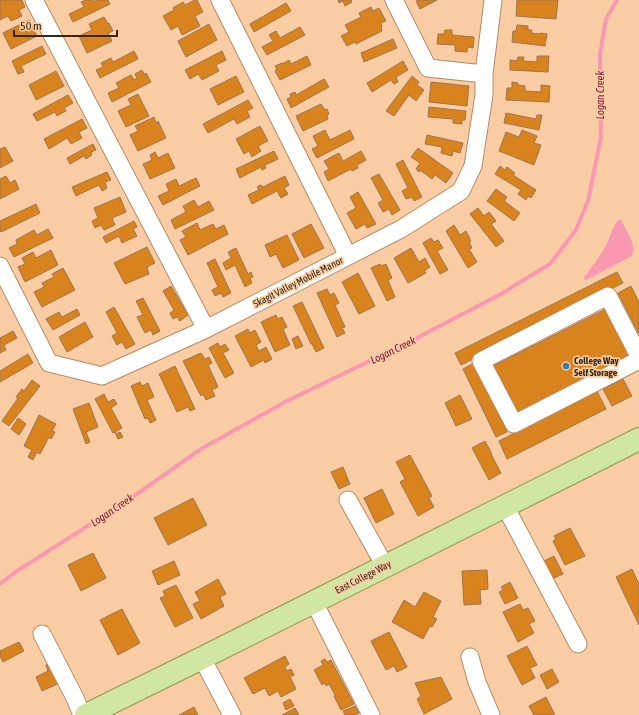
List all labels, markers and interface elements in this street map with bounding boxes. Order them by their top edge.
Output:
scale bar [14,12,117,38]
text: 50 m [20,19,42,33]
water label: Logan Creek [594,70,606,119]
street label: Skagit Valley Mobile Manor [251,254,346,309]
water label: Logan Creek [368,334,418,366]
place label: College Way Self Storage [574,355,620,378]
marker: College Way Self Storage [561,361,571,371]
water label: Logan Creek [88,491,136,529]
street label: East College Way [333,558,393,596]

